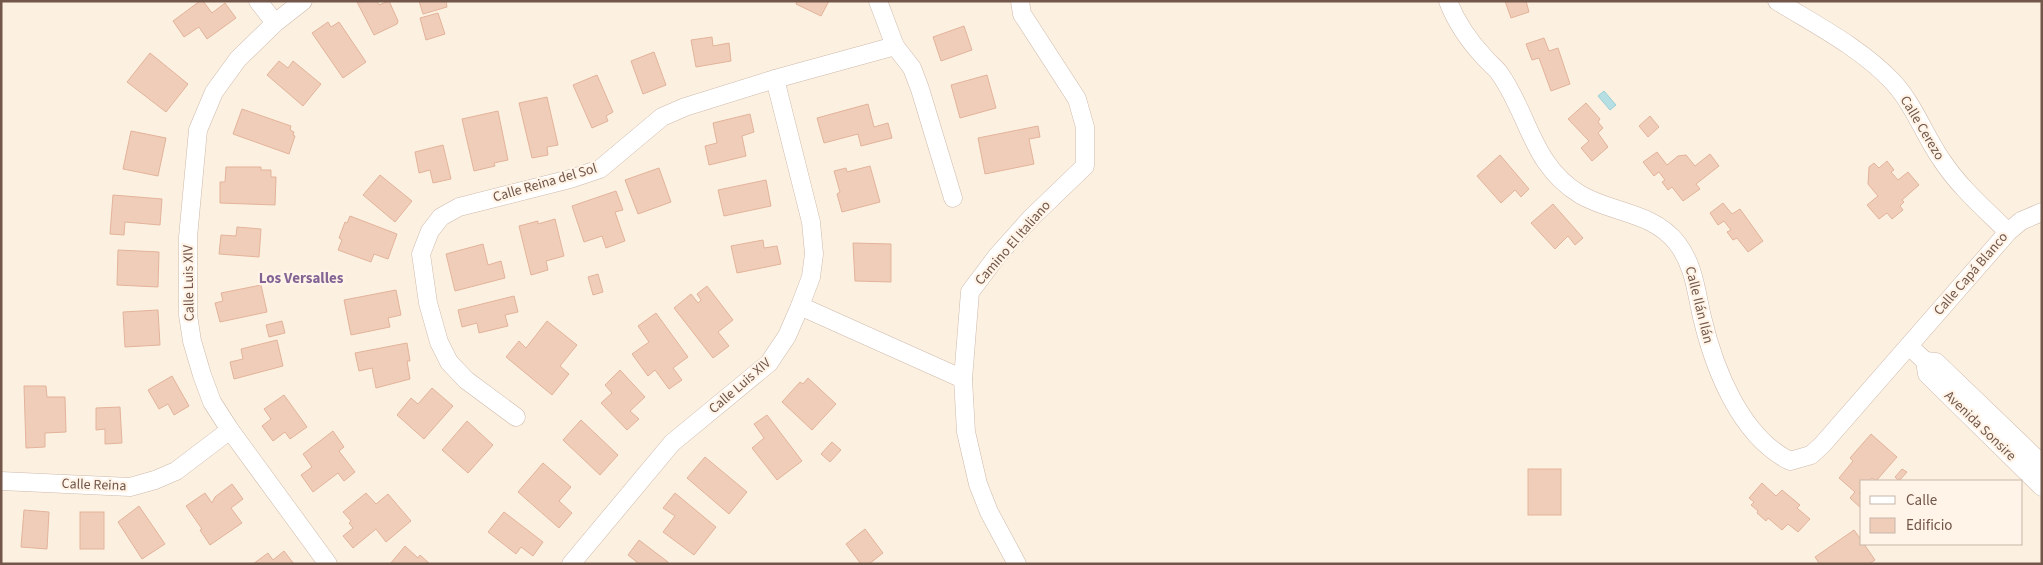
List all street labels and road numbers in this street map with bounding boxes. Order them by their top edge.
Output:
street label: Calle Cerezo [1895,92,1949,164]
street label: Calle Reina del Sol [491,158,600,207]
street label: Camino El Italiano [971,196,1055,290]
street label: Calle Capá Blanco [1929,228,2013,320]
street label: Calle Luis XIV [178,244,200,321]
street label: Calle Ilán Ilán [1680,264,1718,346]
street label: Calle Luis XIV [705,353,776,419]
street label: Avenida Sonsire [1939,386,2021,466]
street label: Calle Reina [61,474,127,496]

